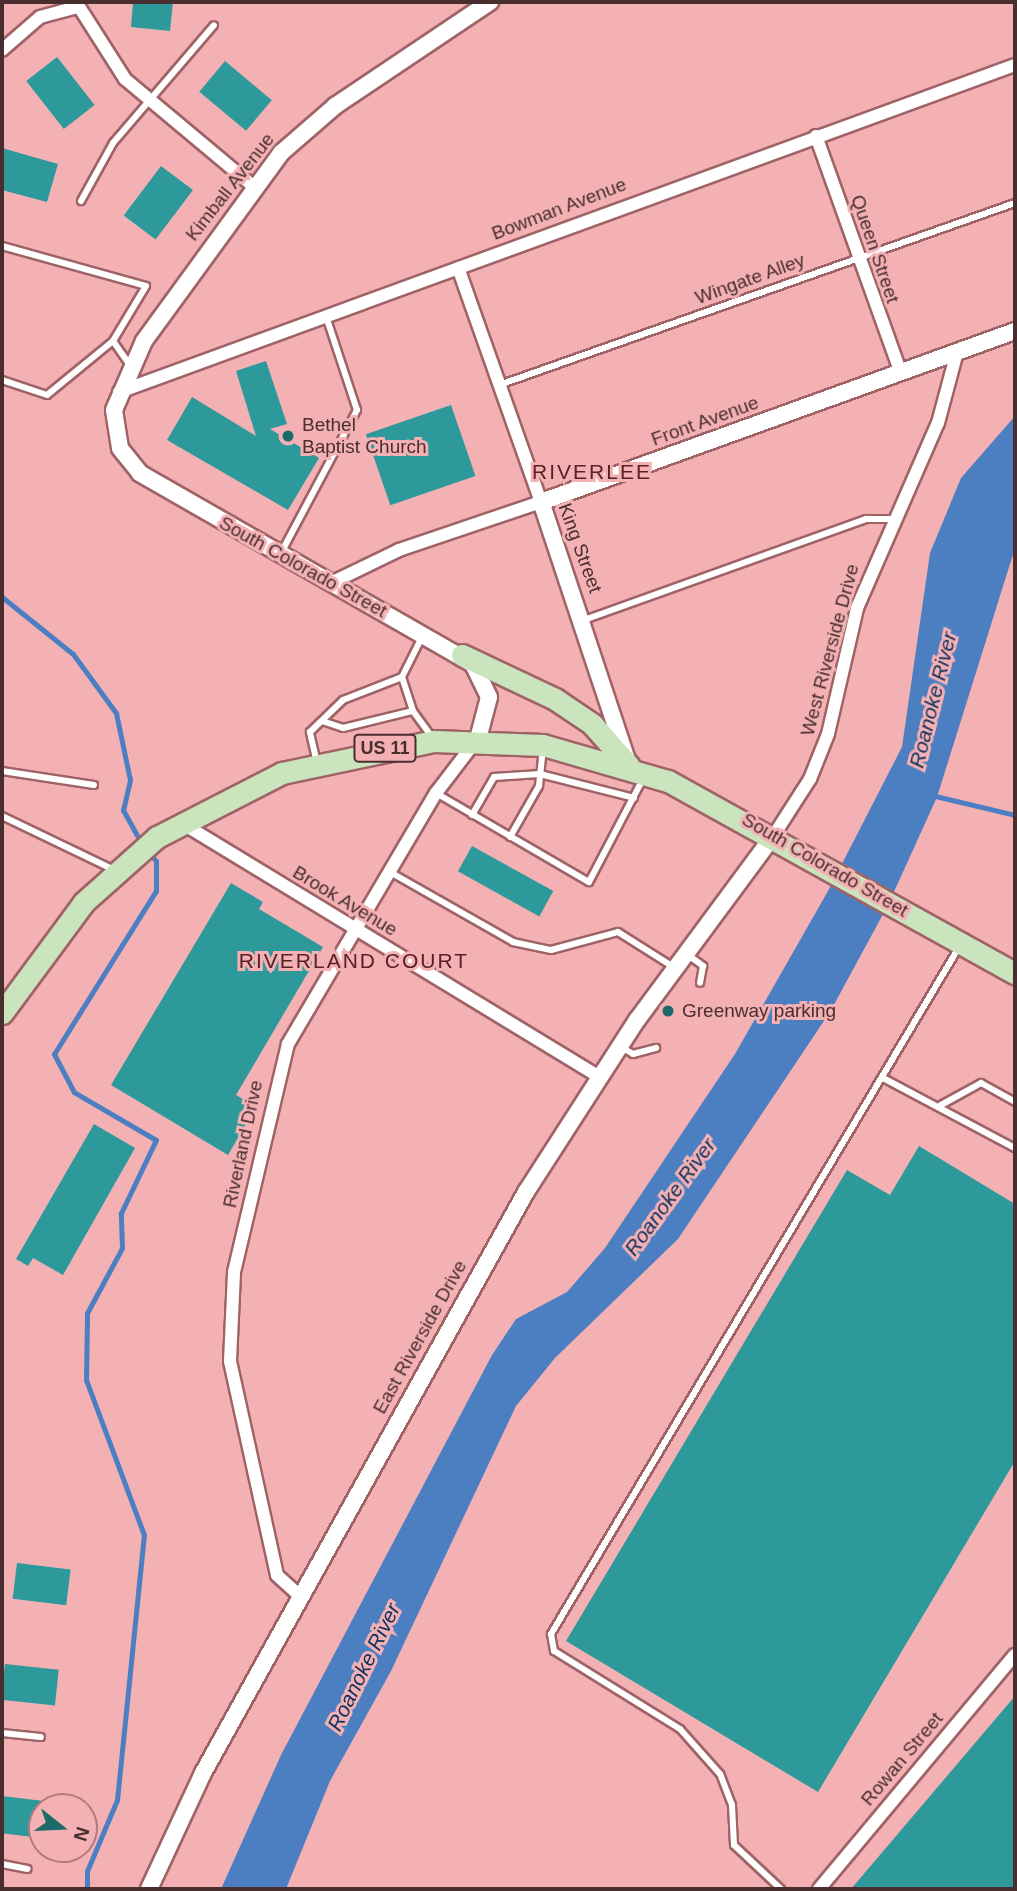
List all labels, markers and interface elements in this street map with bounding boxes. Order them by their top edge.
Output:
street label: Kimball Avenue [180,128,280,246]
street label: Bowman Avenue [488,173,630,245]
street label: Queen Street [846,192,904,306]
street label: Wingate Alley [692,248,808,310]
street label: Front Avenue [648,391,762,451]
place label: Bethel Baptist Church [302,414,427,458]
marker: Bethel Baptist Church [280,428,296,444]
district label: RIVERLEE [533,459,651,485]
street label: King Street [553,500,607,596]
street label: South Colorado Street [215,511,391,623]
street label: West Riverside Drive [796,562,864,738]
water label: Roanoke River [904,630,962,770]
road number: US 11 [352,734,418,762]
street label: South Colorado Street [738,808,912,922]
street label: Brook Avenue [288,861,402,941]
district label: RIVERLAND COURT [241,948,467,974]
place label: Greenway parking [682,1000,836,1022]
marker: Greenway parking [660,1003,676,1019]
street label: Riverland Drive [218,1078,268,1210]
water label: Roanoke River [619,1133,721,1261]
street label: East Riverside Drive [368,1256,472,1418]
water label: Roanoke River [322,1599,406,1735]
street label: Rowan Street [856,1708,948,1810]
north arrow [28,1793,98,1863]
text: N [69,1824,94,1844]

